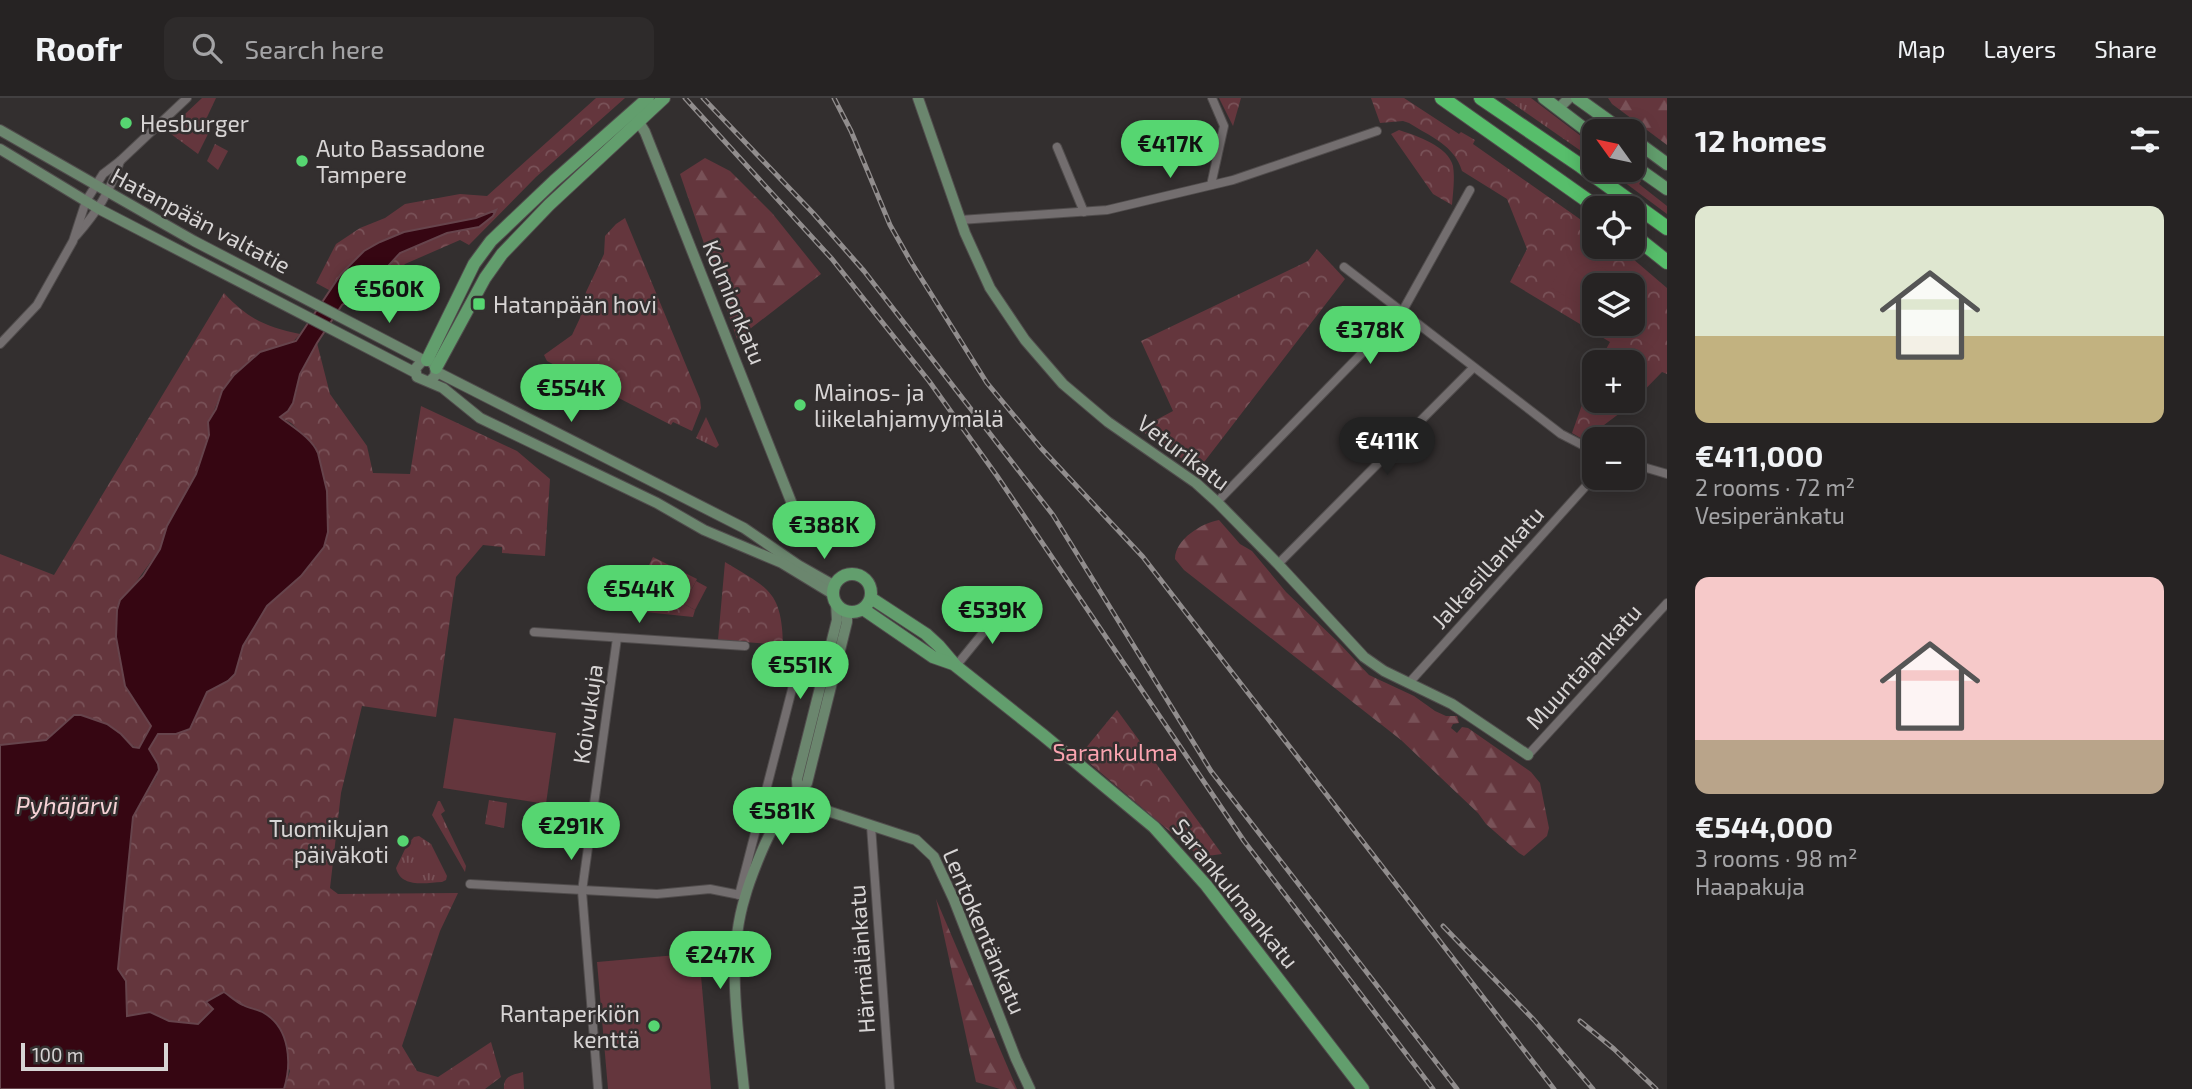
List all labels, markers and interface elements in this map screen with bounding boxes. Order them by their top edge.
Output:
search box [164,17,654,80]
text: Roofr [35,28,122,68]
icon: search [188,29,226,67]
text: Search here [244,33,384,64]
text: Map [1897,34,1945,63]
text: Layers [1983,34,2056,63]
text: Share [2094,34,2157,63]
place label: Hesburger [140,109,249,137]
marker: Hesburger [118,115,134,131]
north arrow [1582,119,1645,182]
map controls [1582,119,1645,490]
pin: €417K [1121,120,1219,180]
icon: filters [2126,121,2164,159]
text: 12 homes [1695,122,1827,158]
text: €417K [1137,129,1203,157]
place label: Auto Bassadone Tampere [316,134,485,188]
marker: Auto Bassadone Tampere [294,153,310,169]
street label: Hatanpään valtatie [107,161,295,279]
button: locate [1582,196,1645,259]
street label: Kolmionkatu [697,236,773,368]
icon: home [1867,252,1993,378]
pin: €560K [340,266,438,325]
button: layers [1582,273,1645,336]
text: €560K [354,274,424,302]
place label: Hatanpään hovi [493,290,657,318]
marker: Hatanpään hovi [471,296,487,312]
pin: €378K [1321,306,1419,366]
text: €378K [1336,315,1404,343]
button: + [1582,350,1645,413]
pin: €554K [522,364,620,424]
text: €554K [536,373,606,401]
place label: Mainos- ja liikelahjamyymälä [814,378,1004,432]
marker: Mainos- ja liikelahjamyymälä [792,397,808,413]
street label: Veturikatu [1132,408,1236,496]
pin: €411K [1338,418,1436,477]
text: €411K [1355,426,1419,454]
button: − [1582,427,1645,490]
text: €411,000 [1695,437,1823,473]
text: 2 rooms · 72 m² [1695,473,1855,501]
street label: Jalkasillankatu [1425,500,1549,634]
text: Vesiperänkatu [1695,501,1845,529]
pin: €388K [775,502,873,561]
text: €388K [788,510,860,538]
pin: €544K [590,566,688,625]
text: €544K [603,574,675,602]
pin: €539K [943,587,1041,646]
text: €539K [958,595,1026,623]
street label: Muuntajankatu [1519,598,1647,734]
icon: home [1867,623,1993,749]
pin: €551K [751,642,849,701]
text: €551K [768,650,832,678]
street label: Koivukuja [566,662,608,766]
park label: Sarankulma [1052,738,1178,766]
pin: €581K [733,788,831,847]
water label: Pyhäjärvi [16,790,118,819]
text: €581K [749,796,815,824]
pin: €291K [522,802,620,862]
text: €544,000 [1695,808,1833,844]
text: €291K [538,811,604,839]
street label: Sarankulmankatu [1167,812,1305,974]
place label: Tuomikujan päiväkoti [269,814,389,868]
marker: Tuomikujan päiväkoti [395,833,411,849]
street label: Lentokentänkatu [937,844,1033,1018]
text: 3 rooms · 98 m² [1695,844,1857,872]
text: Haapakuja [1695,872,1805,900]
street label: Härmälänkatu [842,884,880,1034]
pin: €247K [671,932,769,991]
text: €247K [685,940,755,968]
place label: Rantaperkiön kenttä [500,999,640,1053]
marker: Rantaperkiön kenttä [646,1018,662,1034]
scale bar [21,1040,168,1072]
text: 100 m [32,1043,83,1066]

